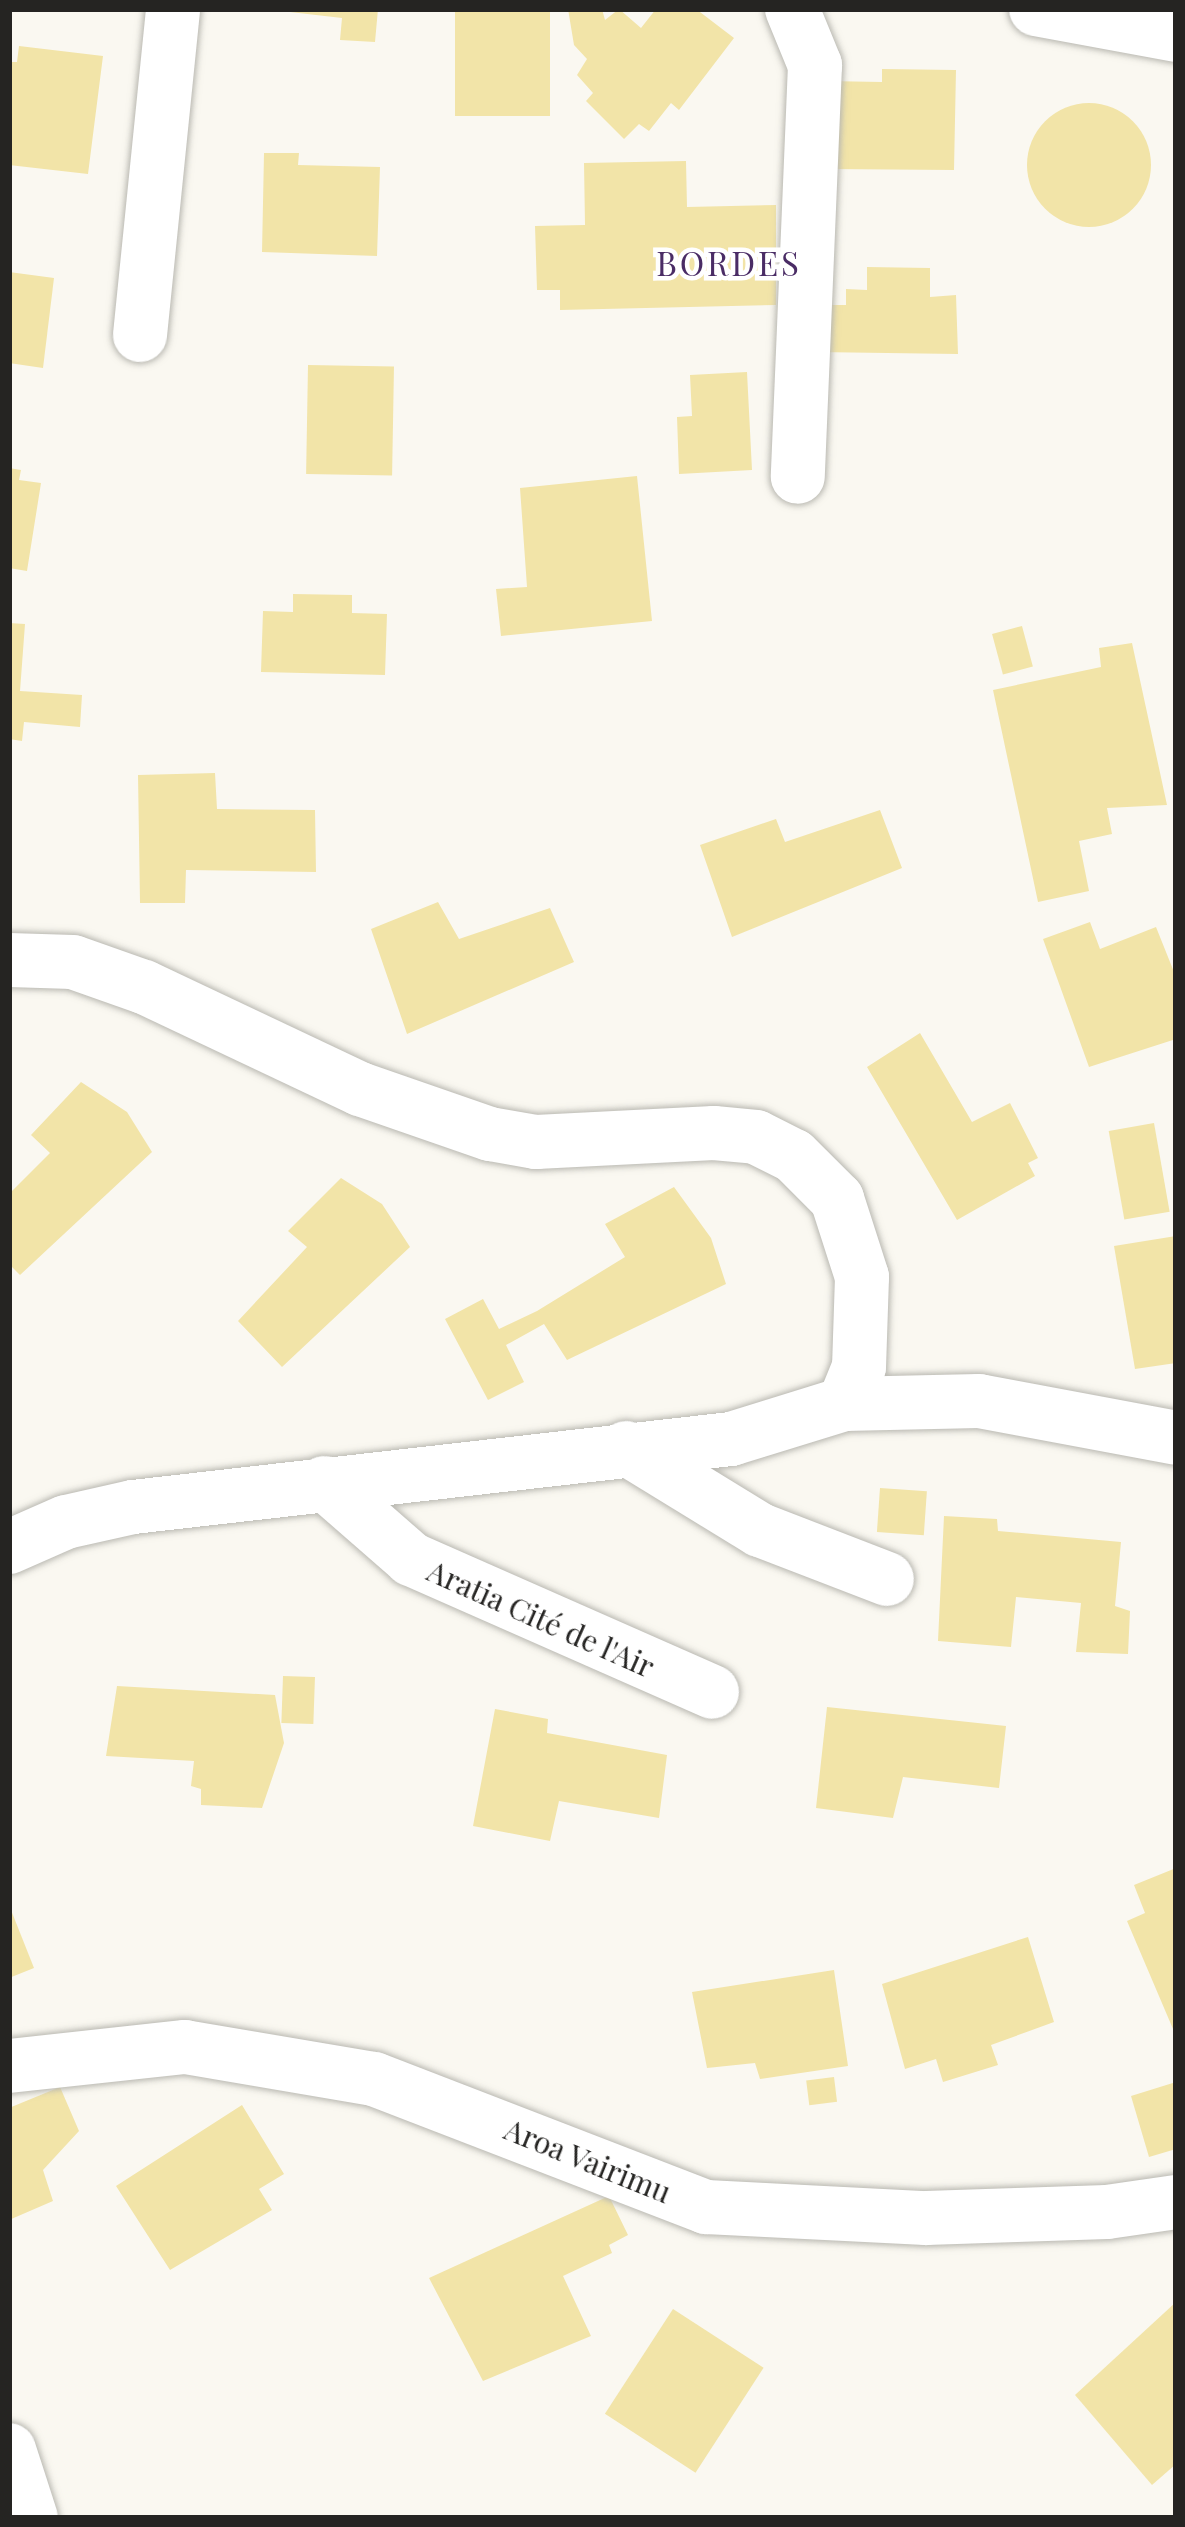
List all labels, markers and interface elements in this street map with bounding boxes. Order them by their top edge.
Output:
district label: BORDES [656,243,802,283]
street label: Aratia Cité de l'Air [422,1552,660,1684]
street label: Aroa Vairimu [499,2110,677,2210]

